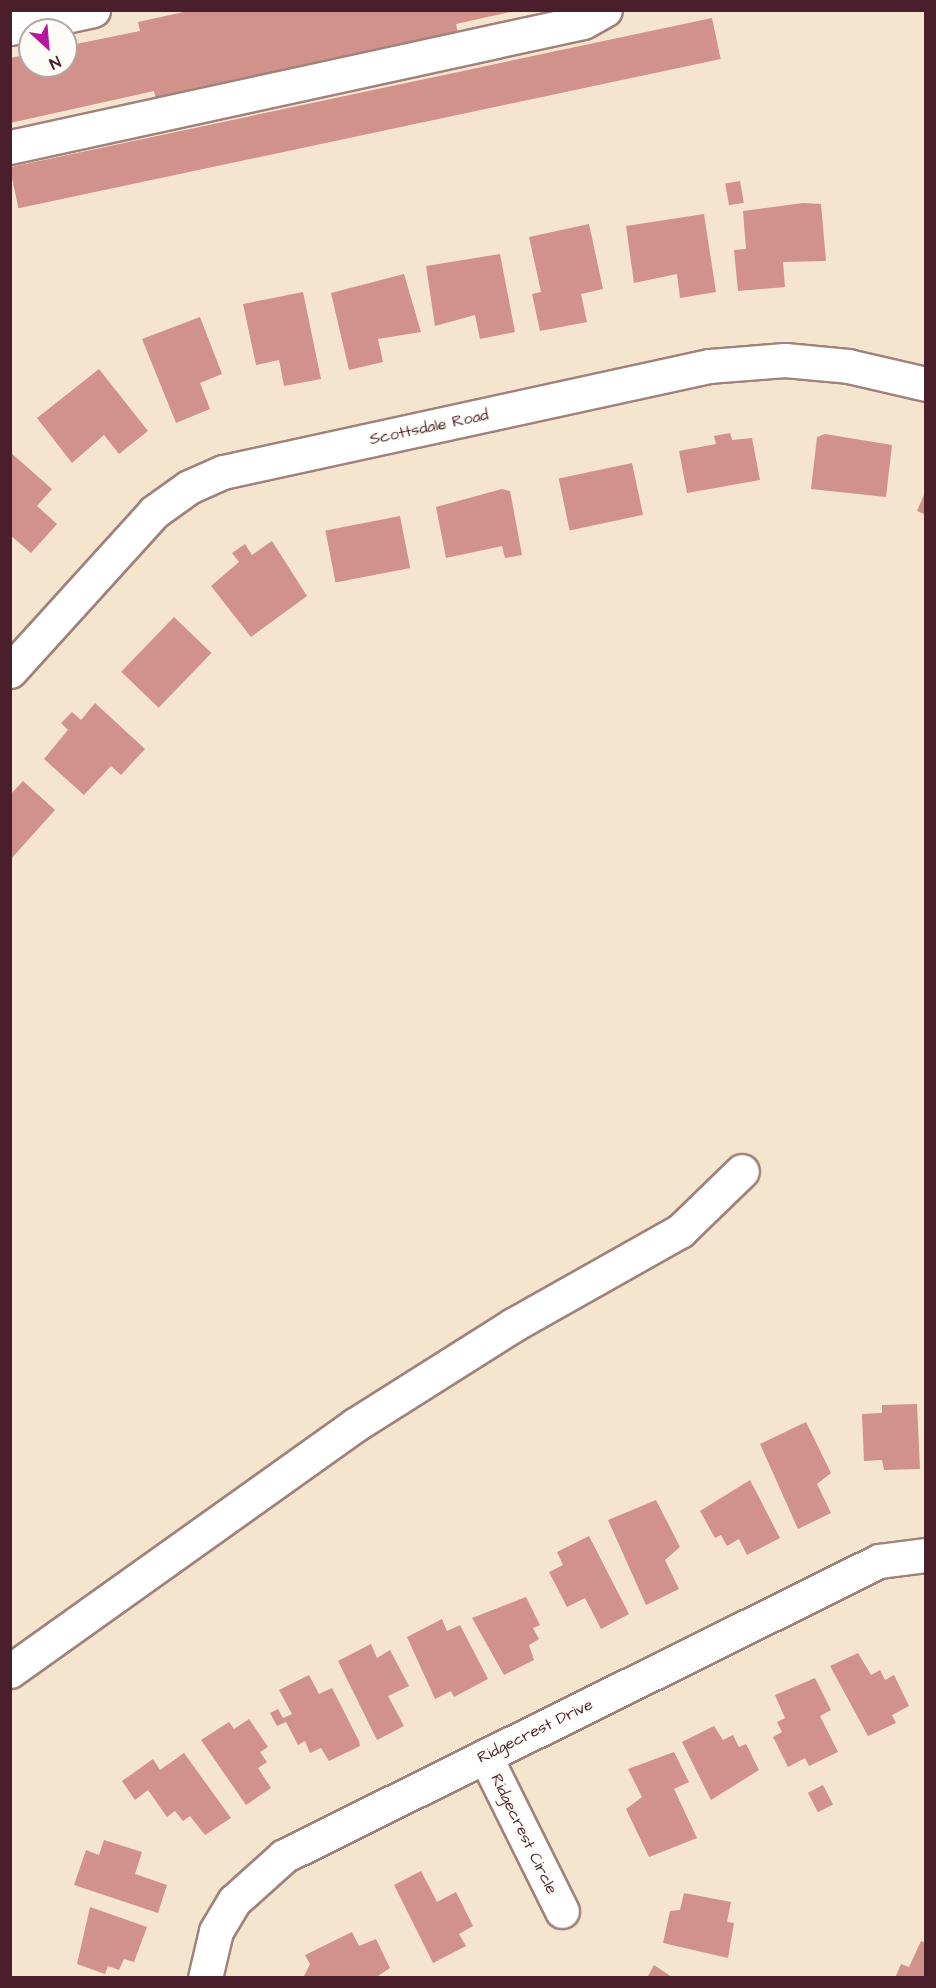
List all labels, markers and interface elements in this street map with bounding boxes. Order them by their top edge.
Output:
north arrow [18,18,78,78]
text: N [46,50,64,74]
street label: Scottsdale Road [368,405,490,449]
street label: Ridgecrest Drive [474,1695,596,1767]
street label: Ridgecrest Circle [487,1771,561,1897]

